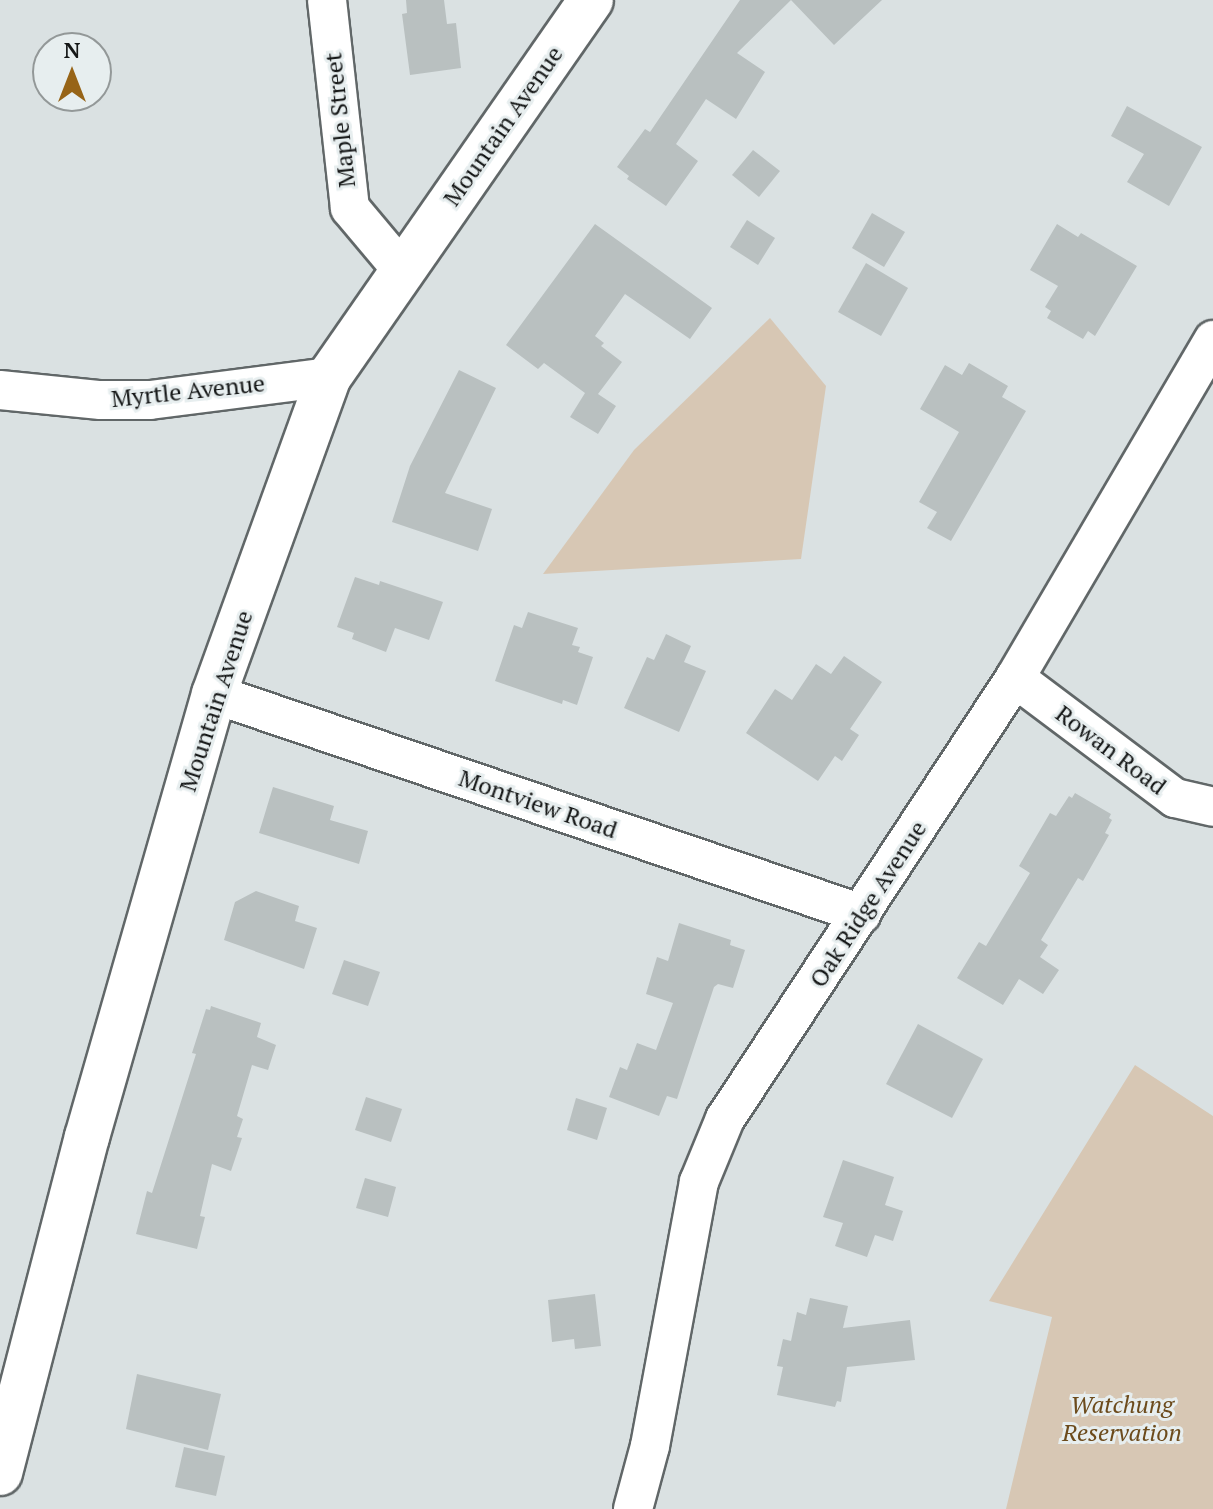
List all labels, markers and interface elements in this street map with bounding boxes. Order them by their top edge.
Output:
north arrow [32,32,112,112]
text: N [64,35,80,64]
street label: Mountain Avenue [437,40,569,212]
street label: Maple Street [319,51,361,189]
street label: Myrtle Avenue [110,369,266,413]
street label: Mountain Avenue [173,607,259,795]
street label: Rowan Road [1050,699,1172,801]
street label: Montview Road [455,763,621,845]
street label: Oak Ridge Avenue [803,815,933,993]
park label: Watchung Reservation [1062,1391,1182,1447]

